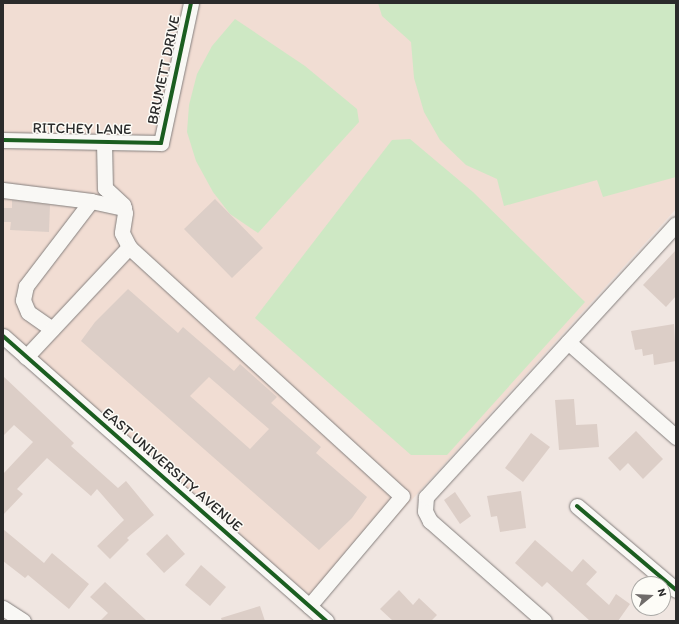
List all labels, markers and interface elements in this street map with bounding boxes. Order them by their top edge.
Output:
street label: BRUMETT DRIVE [144,14,184,126]
street label: RITCHEY LANE [32,119,132,139]
street label: EAST UNIVERSITY AVENUE [99,405,245,535]
north arrow [631,576,671,616]
text: N [655,587,669,598]

